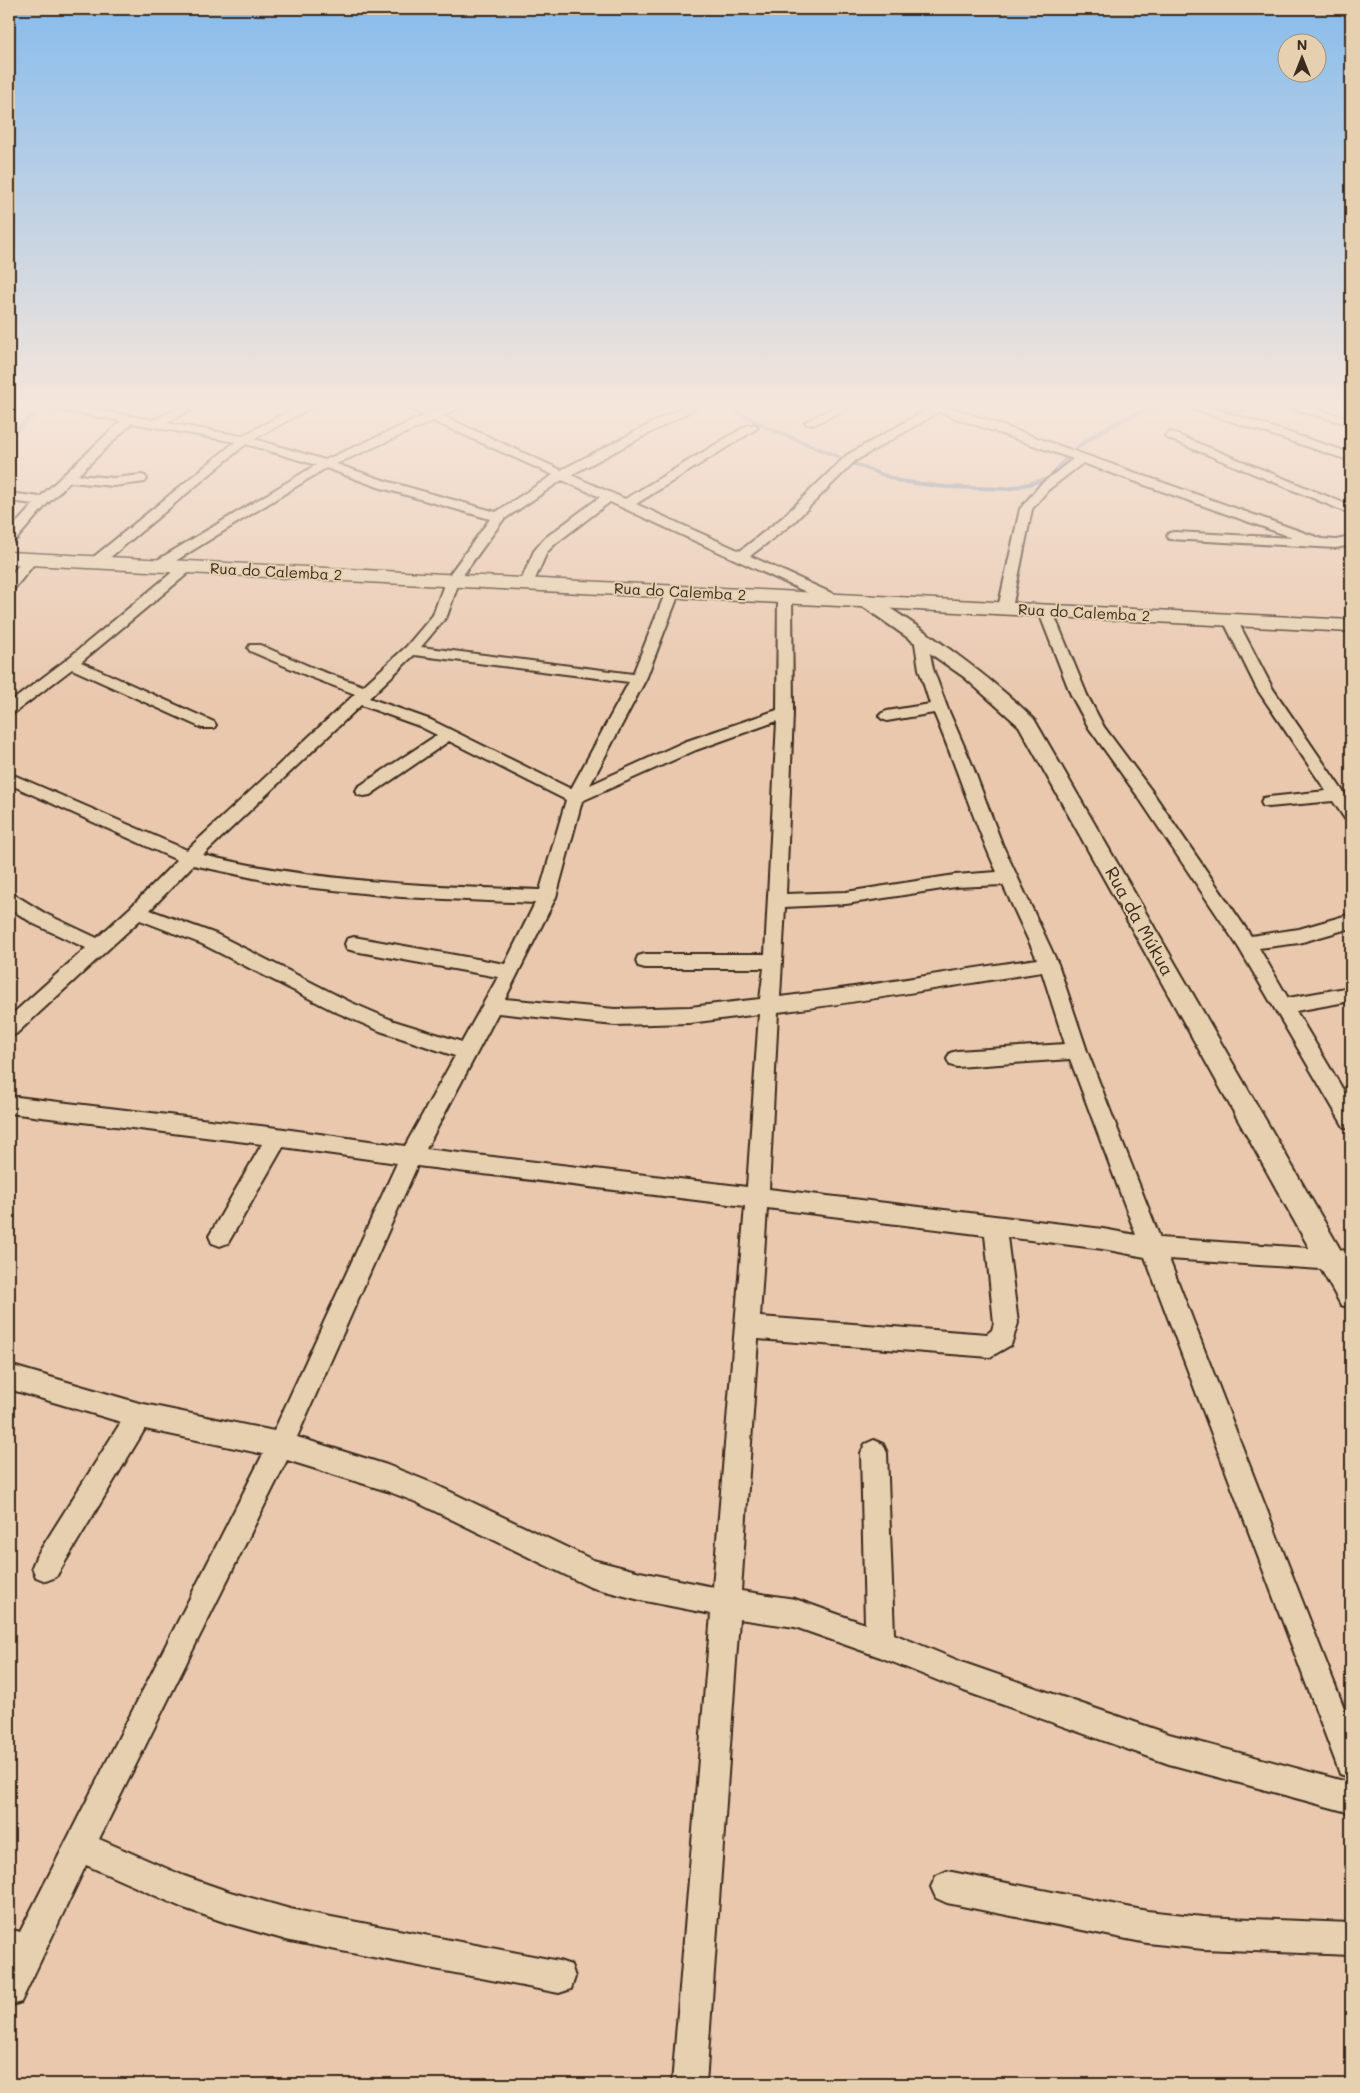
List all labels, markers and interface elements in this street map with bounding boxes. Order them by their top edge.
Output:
north arrow [1278,32,1328,82]
text: N [1297,35,1307,54]
street label: Rua do Calemba 2 [209,558,343,584]
street label: Rua do Calemba 2 [613,578,747,604]
street label: Rua do Calemba 2 [1017,599,1151,625]
street label: Rua da Múkua [1100,862,1180,980]

